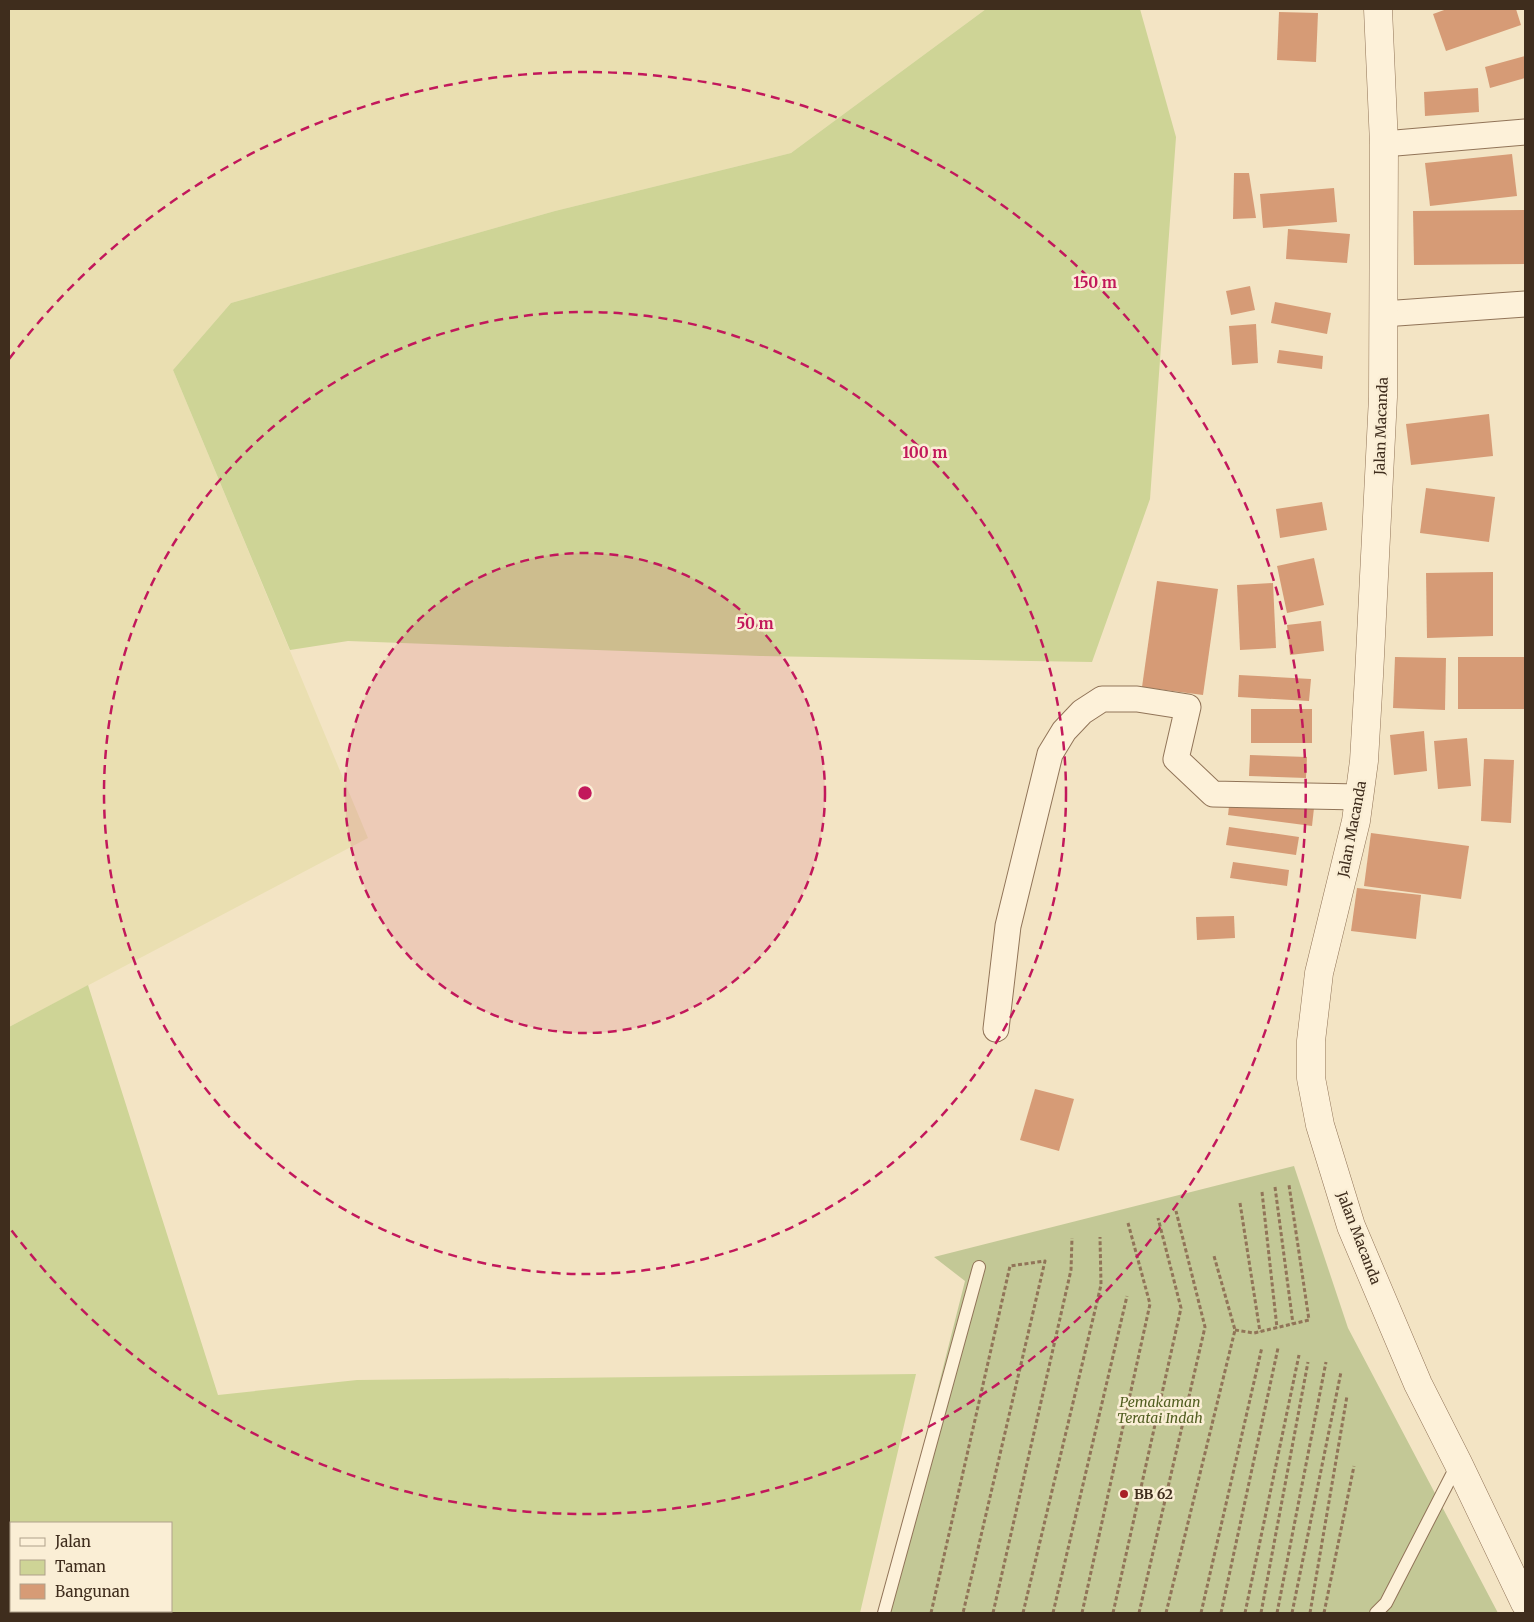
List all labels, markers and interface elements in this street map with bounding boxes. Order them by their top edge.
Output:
text: 150 m [1073,273,1117,292]
street label: Jalan Macanda [1370,376,1392,476]
text: 100 m [903,443,947,462]
text: 50 m [736,614,774,633]
street label: Jalan Macanda [1334,779,1370,880]
centre of rings [576,784,594,802]
street label: Jalan Macanda [1333,1188,1385,1287]
park label: Pemakaman Teratai Indah [1117,1393,1203,1427]
place label: BB 62 [1134,1485,1173,1503]
marker: BB 62 [1118,1488,1130,1500]
legend [10,1522,172,1612]
text: Jalan [54,1532,91,1551]
text: Taman [55,1557,106,1576]
text: Bangunan [55,1582,130,1601]

